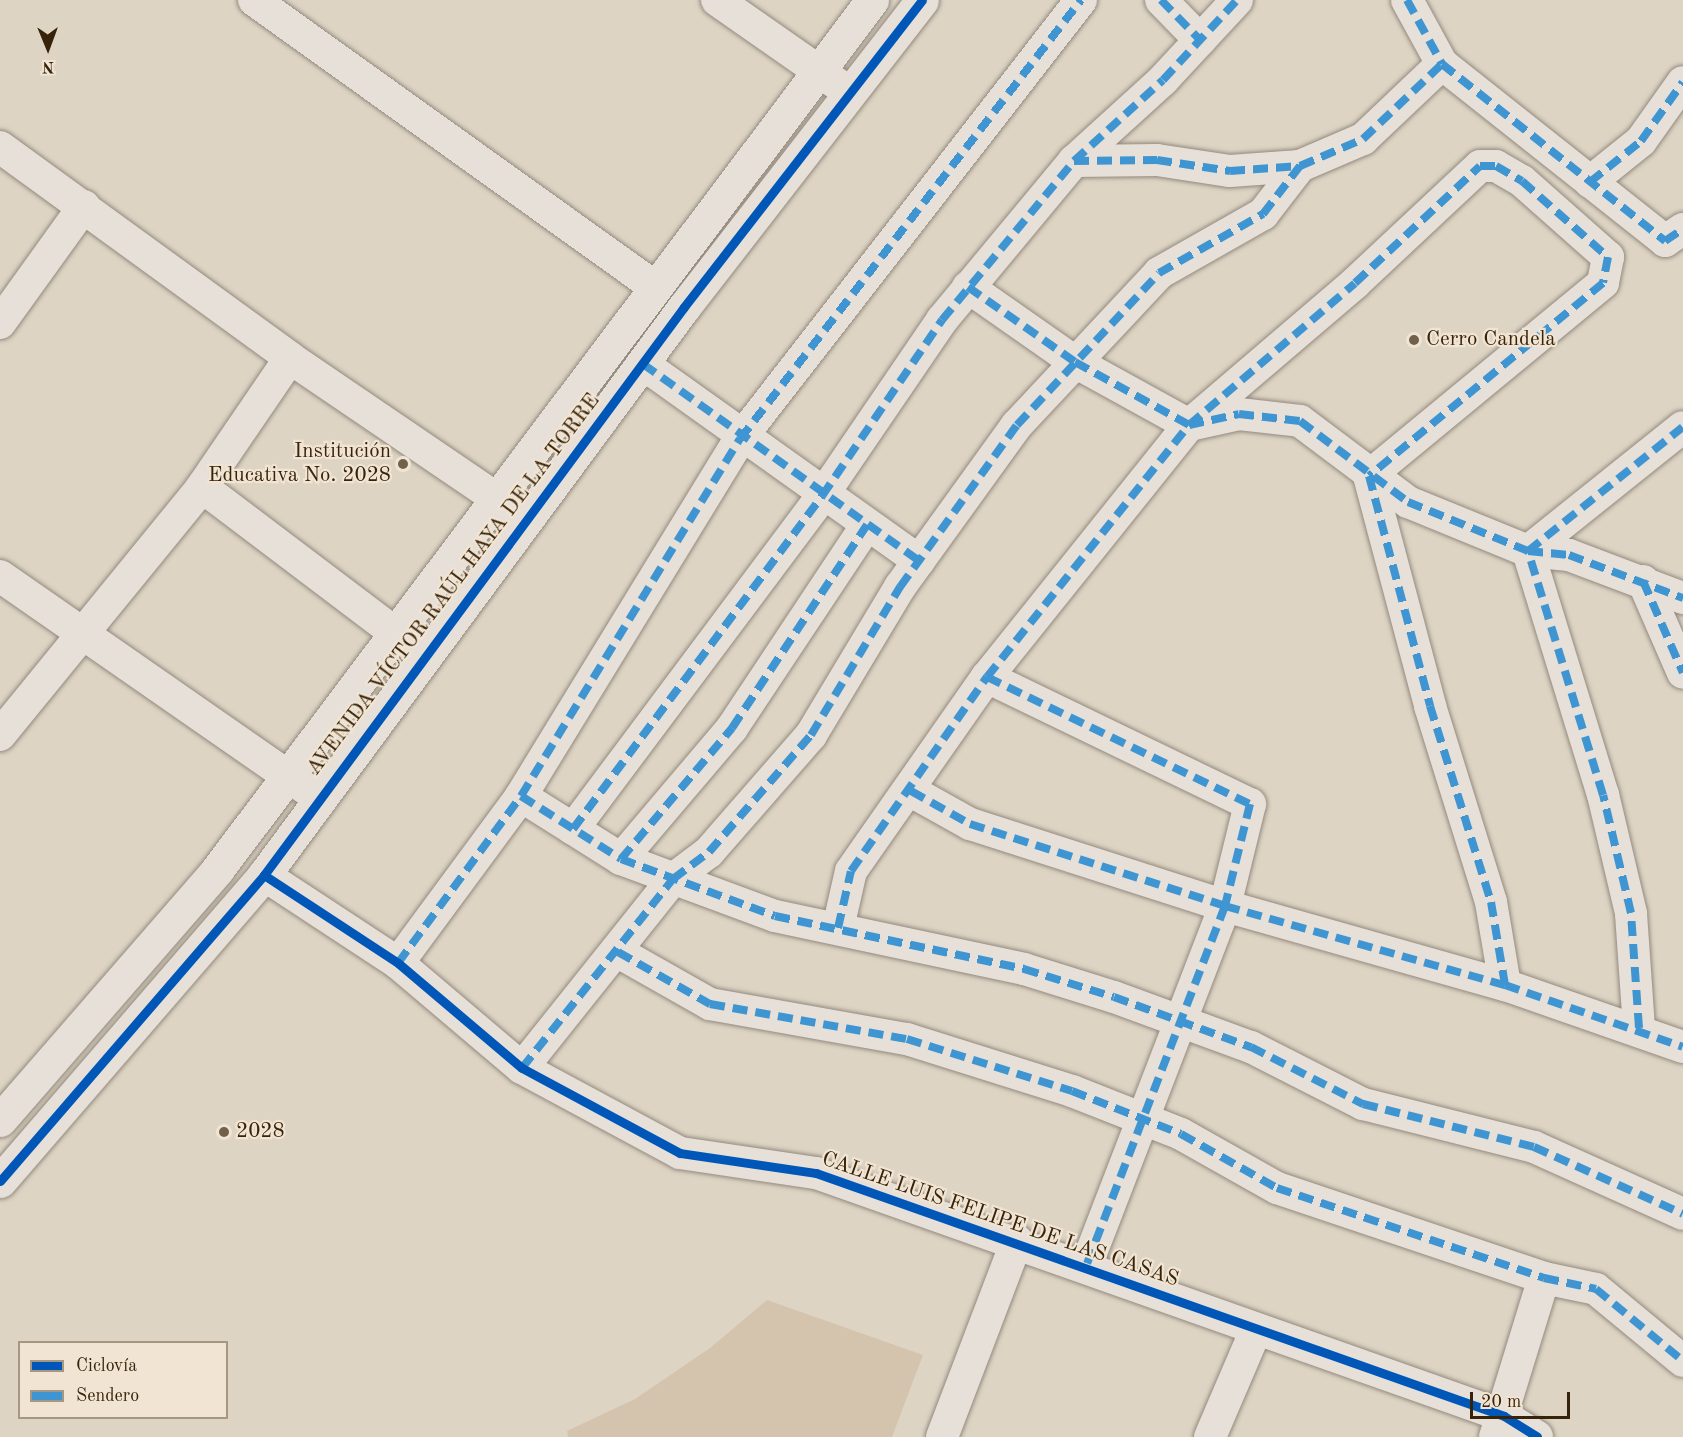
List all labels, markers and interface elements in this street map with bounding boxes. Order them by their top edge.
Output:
north arrow [18,18,78,78]
text: N [42,58,55,74]
place label: Cerro Candela [1426,327,1556,353]
marker: Cerro Candela [1407,333,1421,347]
street label: AVENIDA VÍCTOR RAÚL HAYA DE LA TORRE [302,389,606,781]
place label: Institución Educativa No. 2028 [208,439,391,489]
marker: Institución Educativa No. 2028 [396,457,410,471]
place label: 2028 [236,1119,285,1145]
marker: 2028 [217,1125,231,1139]
street label: CALLE LUIS FELIPE DE LAS CASAS [818,1147,1182,1293]
legend [18,1341,228,1419]
text: Ciclovía [76,1357,137,1375]
scale bar [1473,1380,1574,1418]
text: Sendero [76,1387,139,1405]
text: 20 m [1481,1393,1521,1411]

